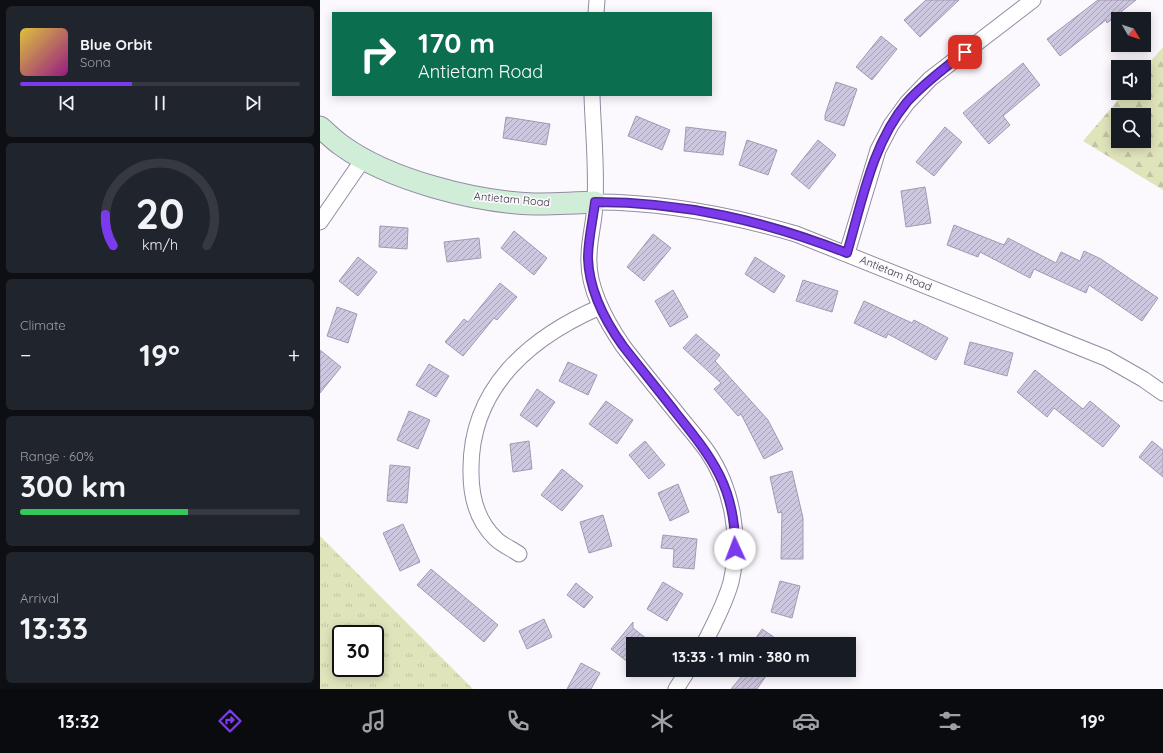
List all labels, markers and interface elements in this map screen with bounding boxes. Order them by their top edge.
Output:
north arrow [1111,12,1151,52]
map controls [1111,12,1151,148]
text: 170 m [418,25,495,60]
icon: right [352,28,404,80]
text: Blue Orbit [80,35,153,54]
pin [948,35,982,69]
icon: arrive [954,41,976,63]
text: Sona [80,54,111,70]
text: Antietam Road [418,60,543,83]
button: sound [1111,60,1151,100]
icon: previous [56,92,78,114]
icon: pause [149,92,171,114]
icon: next [242,92,264,114]
button: search [1111,108,1151,148]
text: 20 [135,187,185,239]
street label: Antietam Road [473,189,551,209]
text: km/h [142,235,178,253]
street label: Antietam Road [858,252,934,294]
text: Climate [20,317,66,333]
text: 19° [139,336,180,374]
text: − [20,341,31,369]
text: + [288,341,300,369]
text: Range · 60% [20,448,94,464]
text: 300 km [20,467,126,505]
position arrow [714,528,756,570]
text: Arrival [20,590,59,606]
text: 13:33 [20,609,88,647]
speed limit sign: 30 [332,625,384,677]
text: 13:33 · 1 min · 380 m [672,647,810,666]
icon: directions [216,707,244,735]
icon: music [360,707,388,735]
icon: phone [504,707,532,735]
icon: climate [648,707,676,735]
icon: car [792,707,820,735]
icon: filters [936,707,964,735]
text: 13:32 [58,710,100,733]
text: 19° [1081,710,1105,733]

